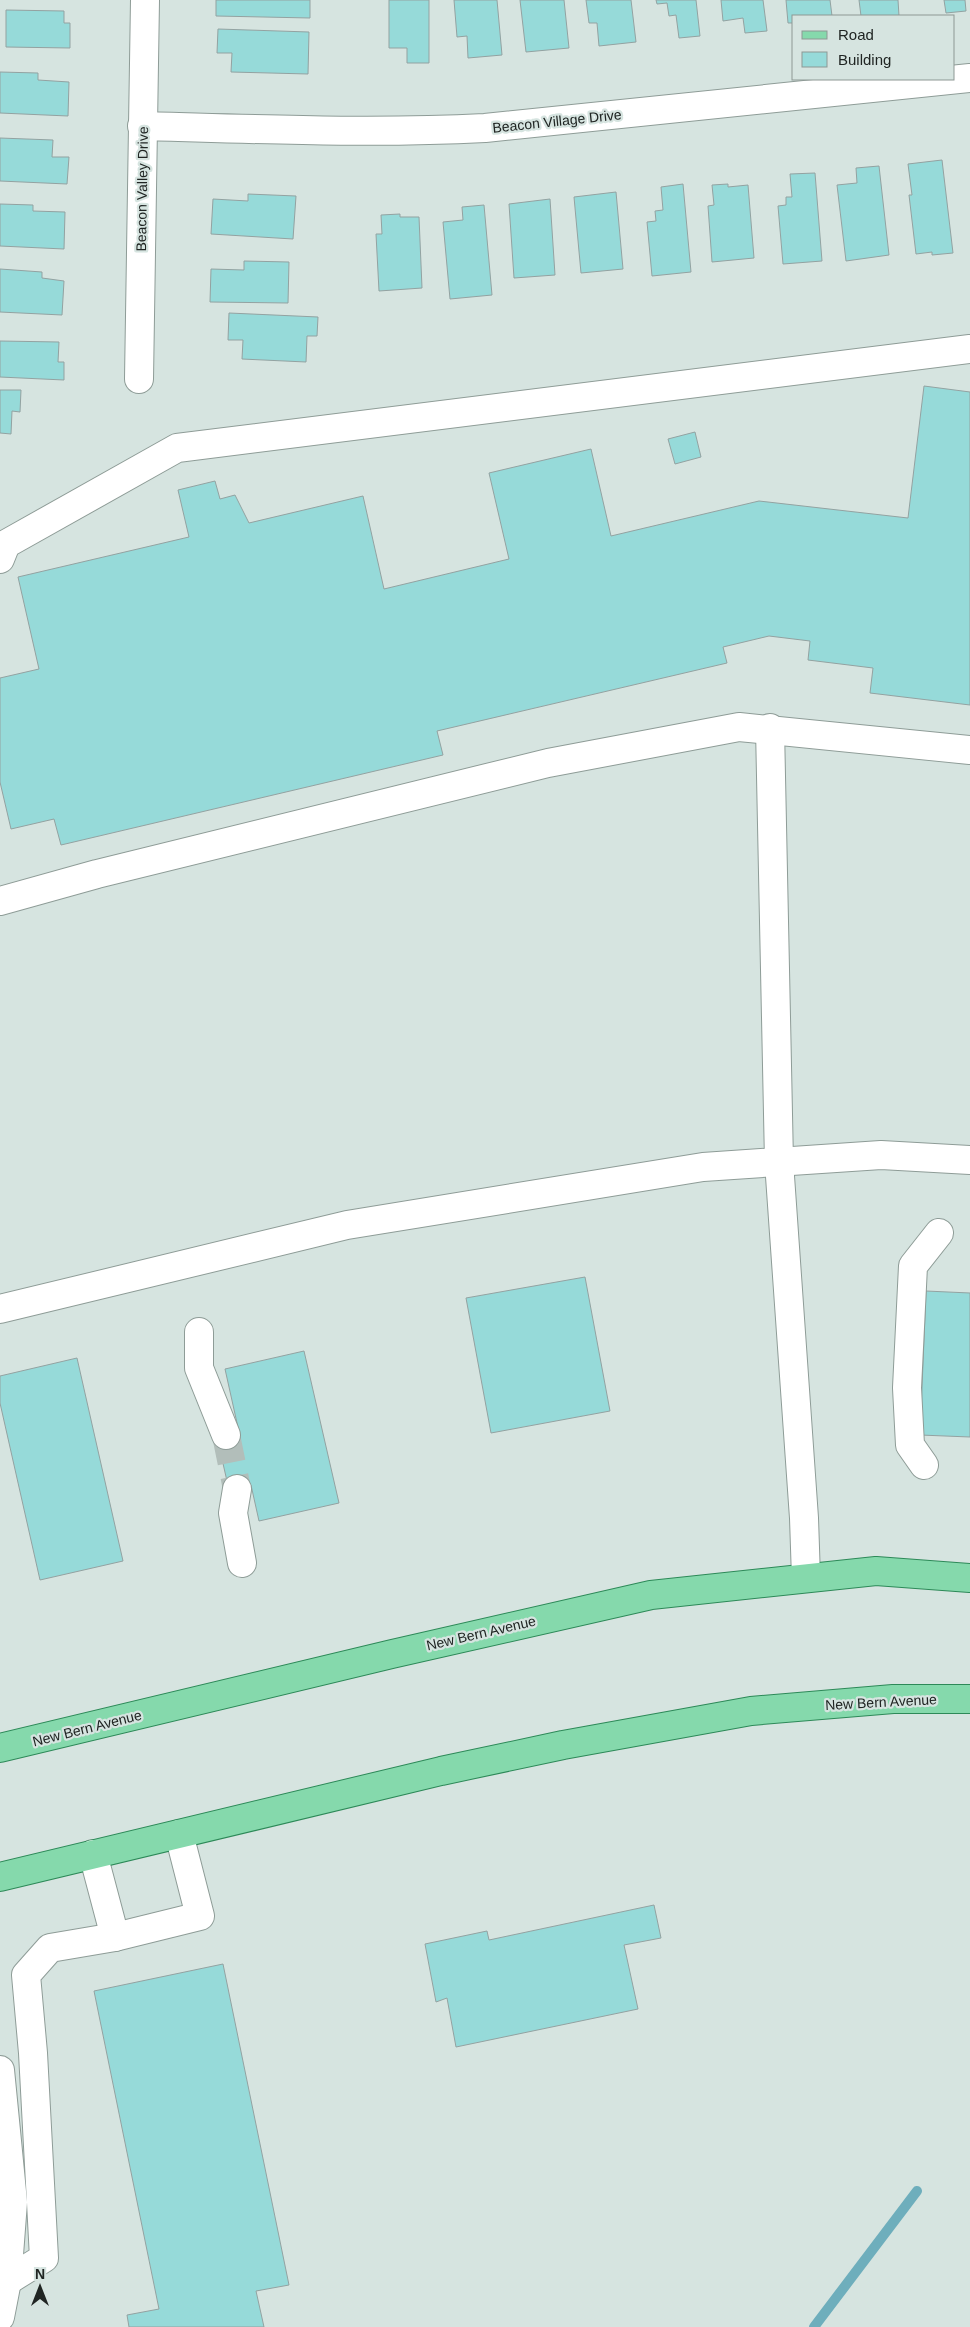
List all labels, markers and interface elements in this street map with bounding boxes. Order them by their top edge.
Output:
legend [792,15,955,80]
text: Road [838,26,874,43]
text: Building [838,51,891,68]
street label: Beacon Village Drive [492,106,623,136]
street label: Beacon Valley Drive [133,126,151,252]
street label: New Bern Avenue [425,1613,537,1653]
street label: New Bern Avenue [825,1691,937,1713]
street label: New Bern Avenue [31,1707,143,1749]
north arrow [15,2262,65,2312]
text: N [35,2266,45,2282]

